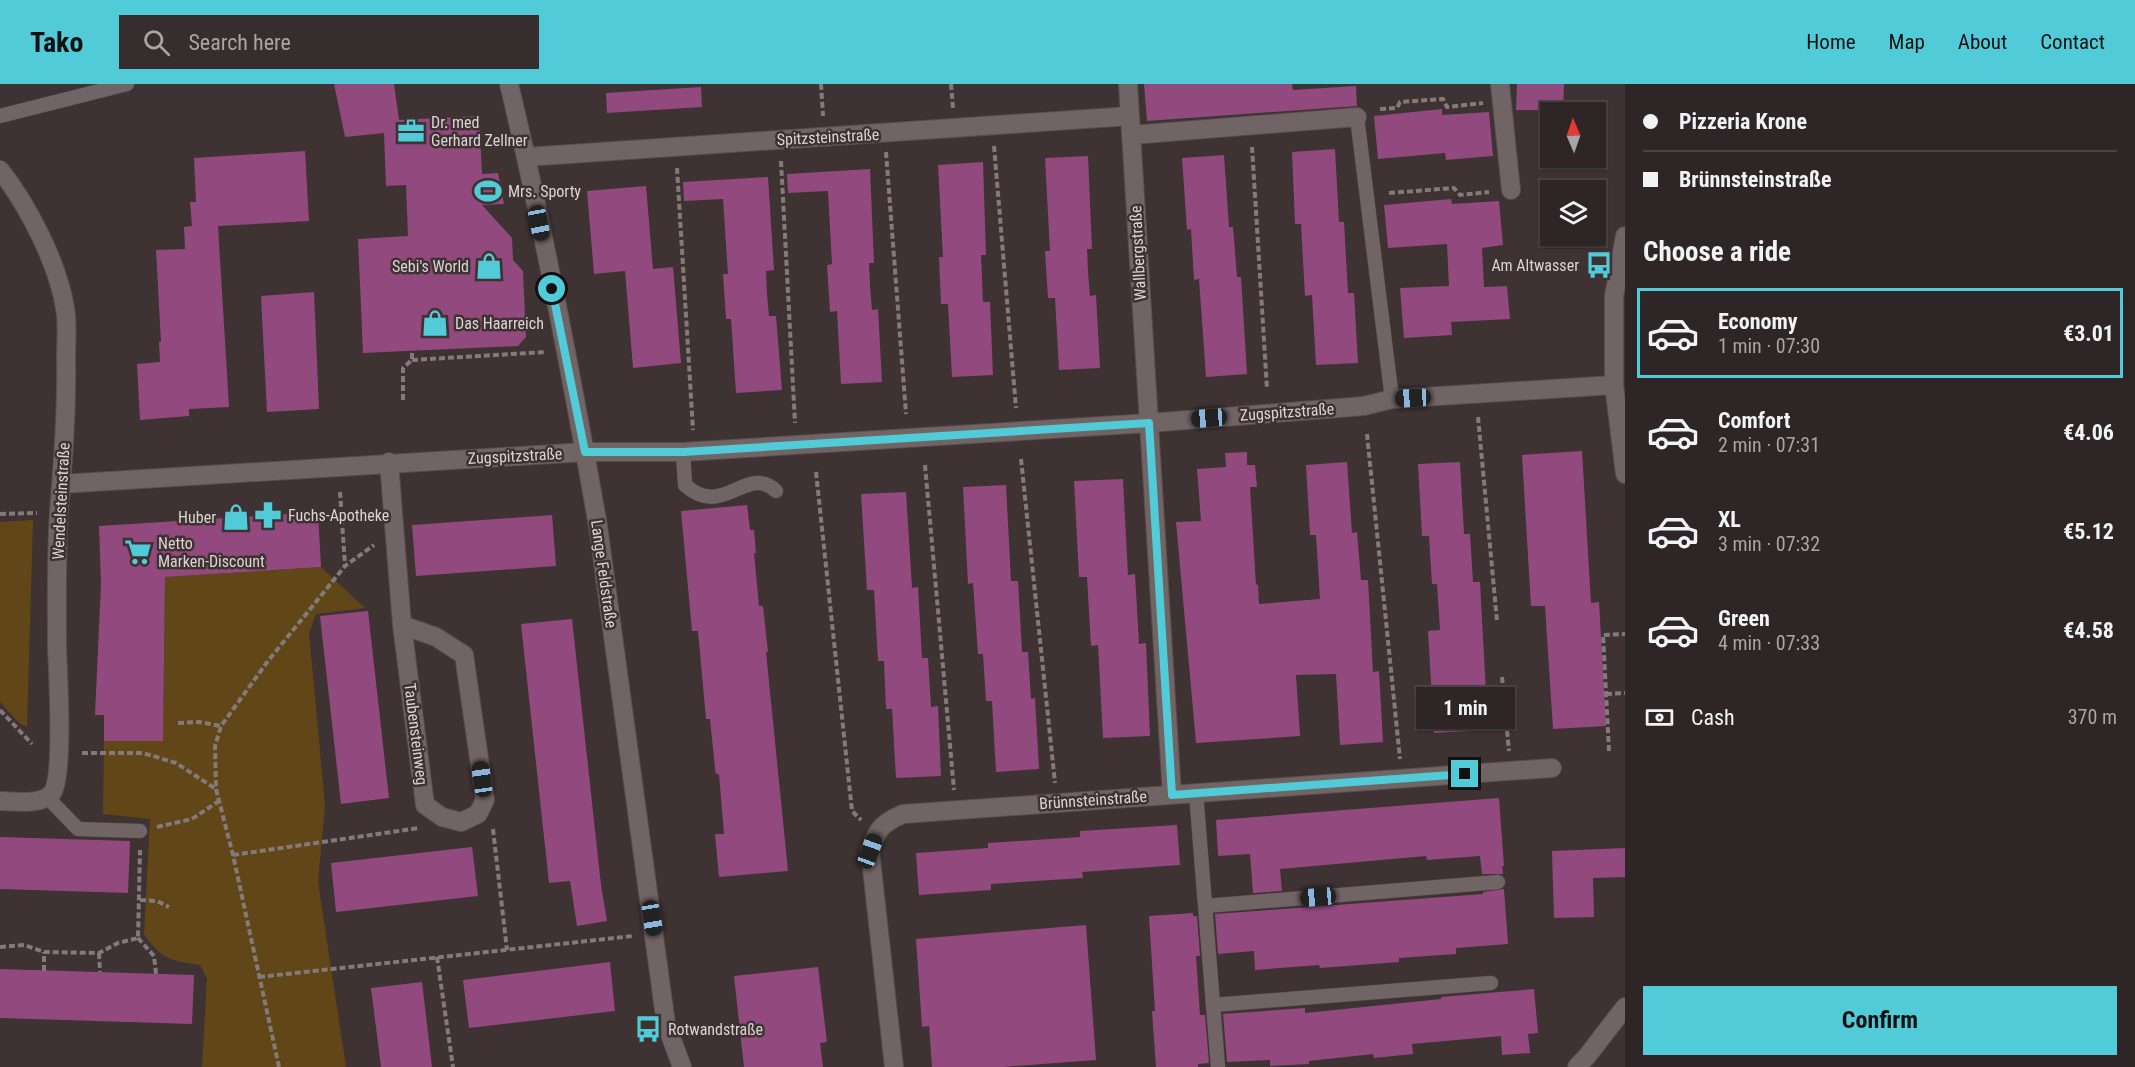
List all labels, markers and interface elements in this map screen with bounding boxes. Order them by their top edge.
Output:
search box [119,15,539,69]
text: Tako [30,26,83,59]
icon: search [140,26,173,59]
text: Search here [188,30,291,55]
text: Home [1806,30,1856,54]
text: Map [1889,30,1925,54]
text: About [1958,30,2007,54]
text: Contact [2040,30,2105,54]
north arrow [1540,102,1606,168]
map controls [1540,102,1606,246]
text: Pizzeria Krone [1679,109,1807,134]
place label: Dr. med Gerhard Zellner [431,113,528,150]
office icon: Dr. med Gerhard Zellner [396,116,426,146]
street label: Spitzsteinstraße [776,125,880,149]
text: Brünnsteinstraße [1679,167,1832,192]
sports icon: Mrs. Sporty [473,176,503,206]
button: layers [1540,180,1606,246]
place label: Mrs. Sporty [508,182,581,201]
car [527,204,551,242]
street label: Wallbergstraße [1126,205,1150,301]
text: Choose a ride [1643,236,1791,268]
bus stop icon: Am Altwasser [1584,250,1614,280]
shop icon: Sebi's World [474,251,504,281]
place label: Am Altwasser [1491,256,1579,275]
place label: Sebi's World [392,257,469,276]
route start [538,275,565,302]
icon: car [1646,306,1700,360]
shop icon: Das Haarreich [420,308,450,338]
text: Economy [1718,309,1798,334]
place label: Das Haarreich [455,314,544,333]
text: €3.01 [2063,321,2114,346]
text: 1 min · 07:30 [1718,334,1820,358]
car [1395,388,1431,408]
street label: Zugspitzstraße [1239,399,1335,425]
icon: car [1646,405,1700,459]
car [1190,408,1228,428]
text: Comfort [1718,408,1791,433]
text: €4.06 [2063,420,2114,445]
text: 2 min · 07:31 [1718,433,1820,457]
street label: Wendelsteinstraße [48,442,74,560]
street label: Zugspitzstraße [467,444,563,468]
pharmacy icon: Fuchs-Apotheke [253,500,283,530]
shop icon: Huber [221,502,251,532]
icon: car [1646,504,1700,558]
place label: Fuchs-Apotheke [288,506,389,525]
text: XL [1718,507,1741,532]
place label: Huber [178,508,216,527]
street label: Lange Feldstraße [587,519,621,629]
text: €5.12 [2063,519,2114,544]
text: 3 min · 07:32 [1718,532,1820,556]
place label: Netto Marken-Discount [158,534,265,571]
supermarket icon: Netto Marken-Discount [123,537,153,567]
icon: car [1646,603,1700,657]
text: Green [1718,606,1770,631]
text: €4.58 [2063,618,2114,643]
text: 4 min · 07:33 [1718,631,1820,655]
street label: Taubensteinweg [400,682,432,786]
callout: 1 min [1416,687,1514,729]
text: 1 min [1443,696,1488,720]
icon: cash [1643,701,1676,734]
text: Cash [1691,705,1735,730]
text: 370 m [2068,705,2117,729]
car [471,760,493,798]
route end [1451,760,1478,787]
street label: Brünnsteinstraße [1039,787,1147,813]
car [855,831,885,871]
car [1299,886,1337,908]
car [640,899,664,937]
button: Confirm [1643,986,2117,1055]
bus stop icon: Rotwandstraße [633,1014,663,1044]
place label: Rotwandstraße [668,1020,763,1039]

